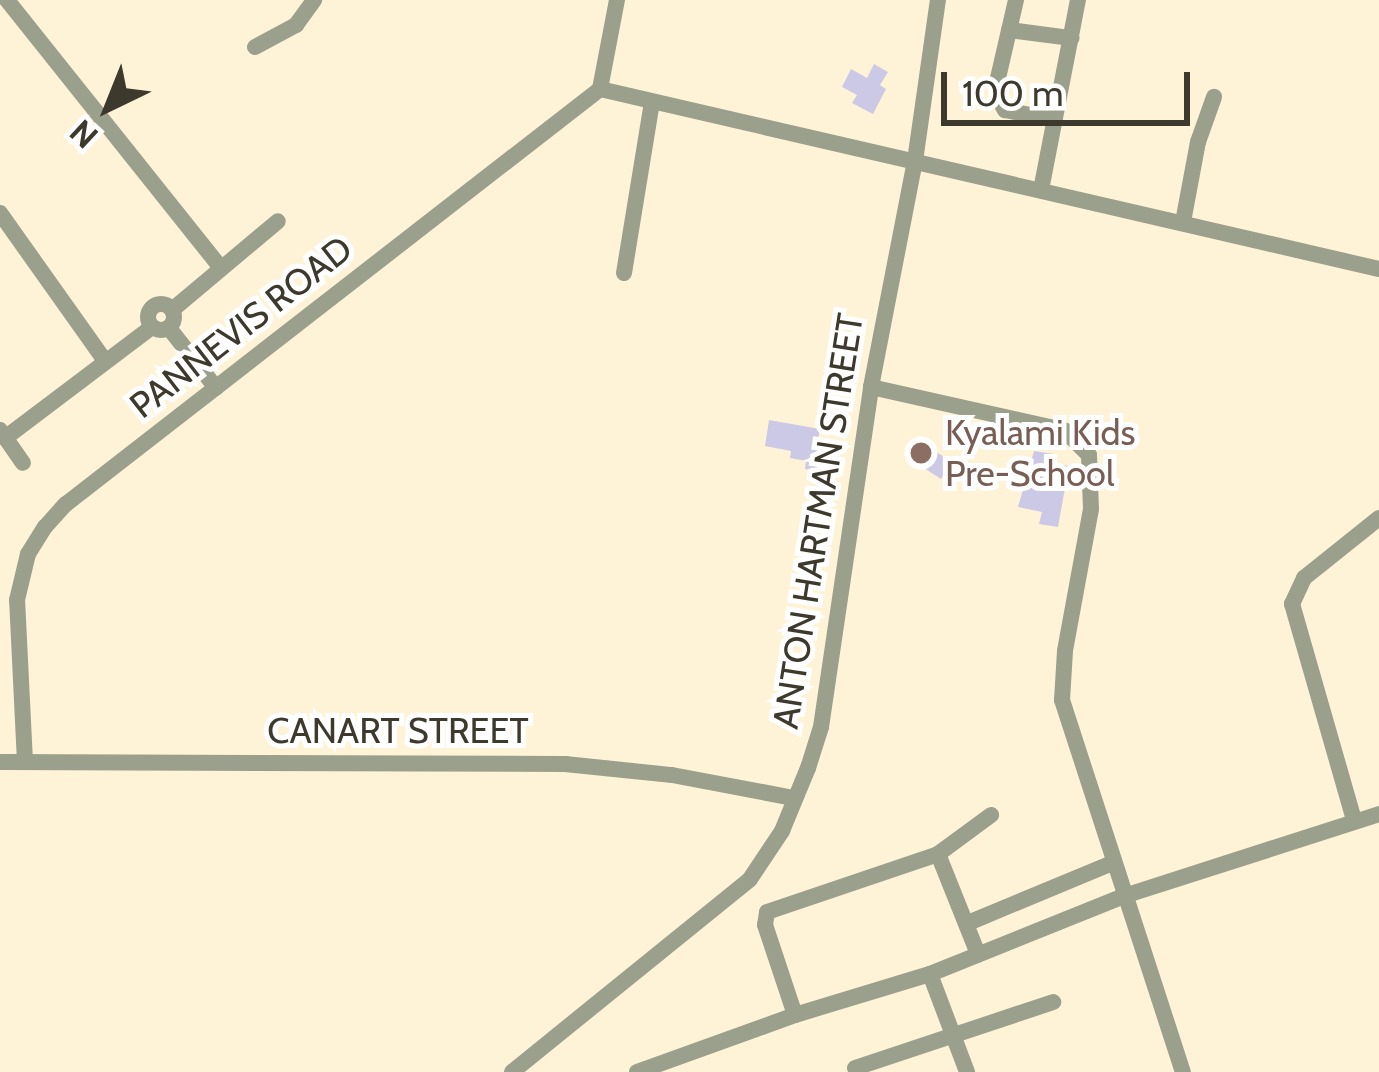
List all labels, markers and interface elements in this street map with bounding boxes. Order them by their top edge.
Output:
north arrow [48,48,168,168]
scale bar [947,48,1196,122]
text: 100 m [962,71,1064,115]
text: N [61,112,106,157]
street label: PANNEVIS ROAD [121,227,361,427]
street label: ANTON HARTMAN STREET [764,310,872,732]
place label: Kyalami Kids Pre-School [945,410,1135,495]
marker: Kyalami Kids Pre-School [908,440,934,466]
street label: CANART STREET [267,709,529,753]

